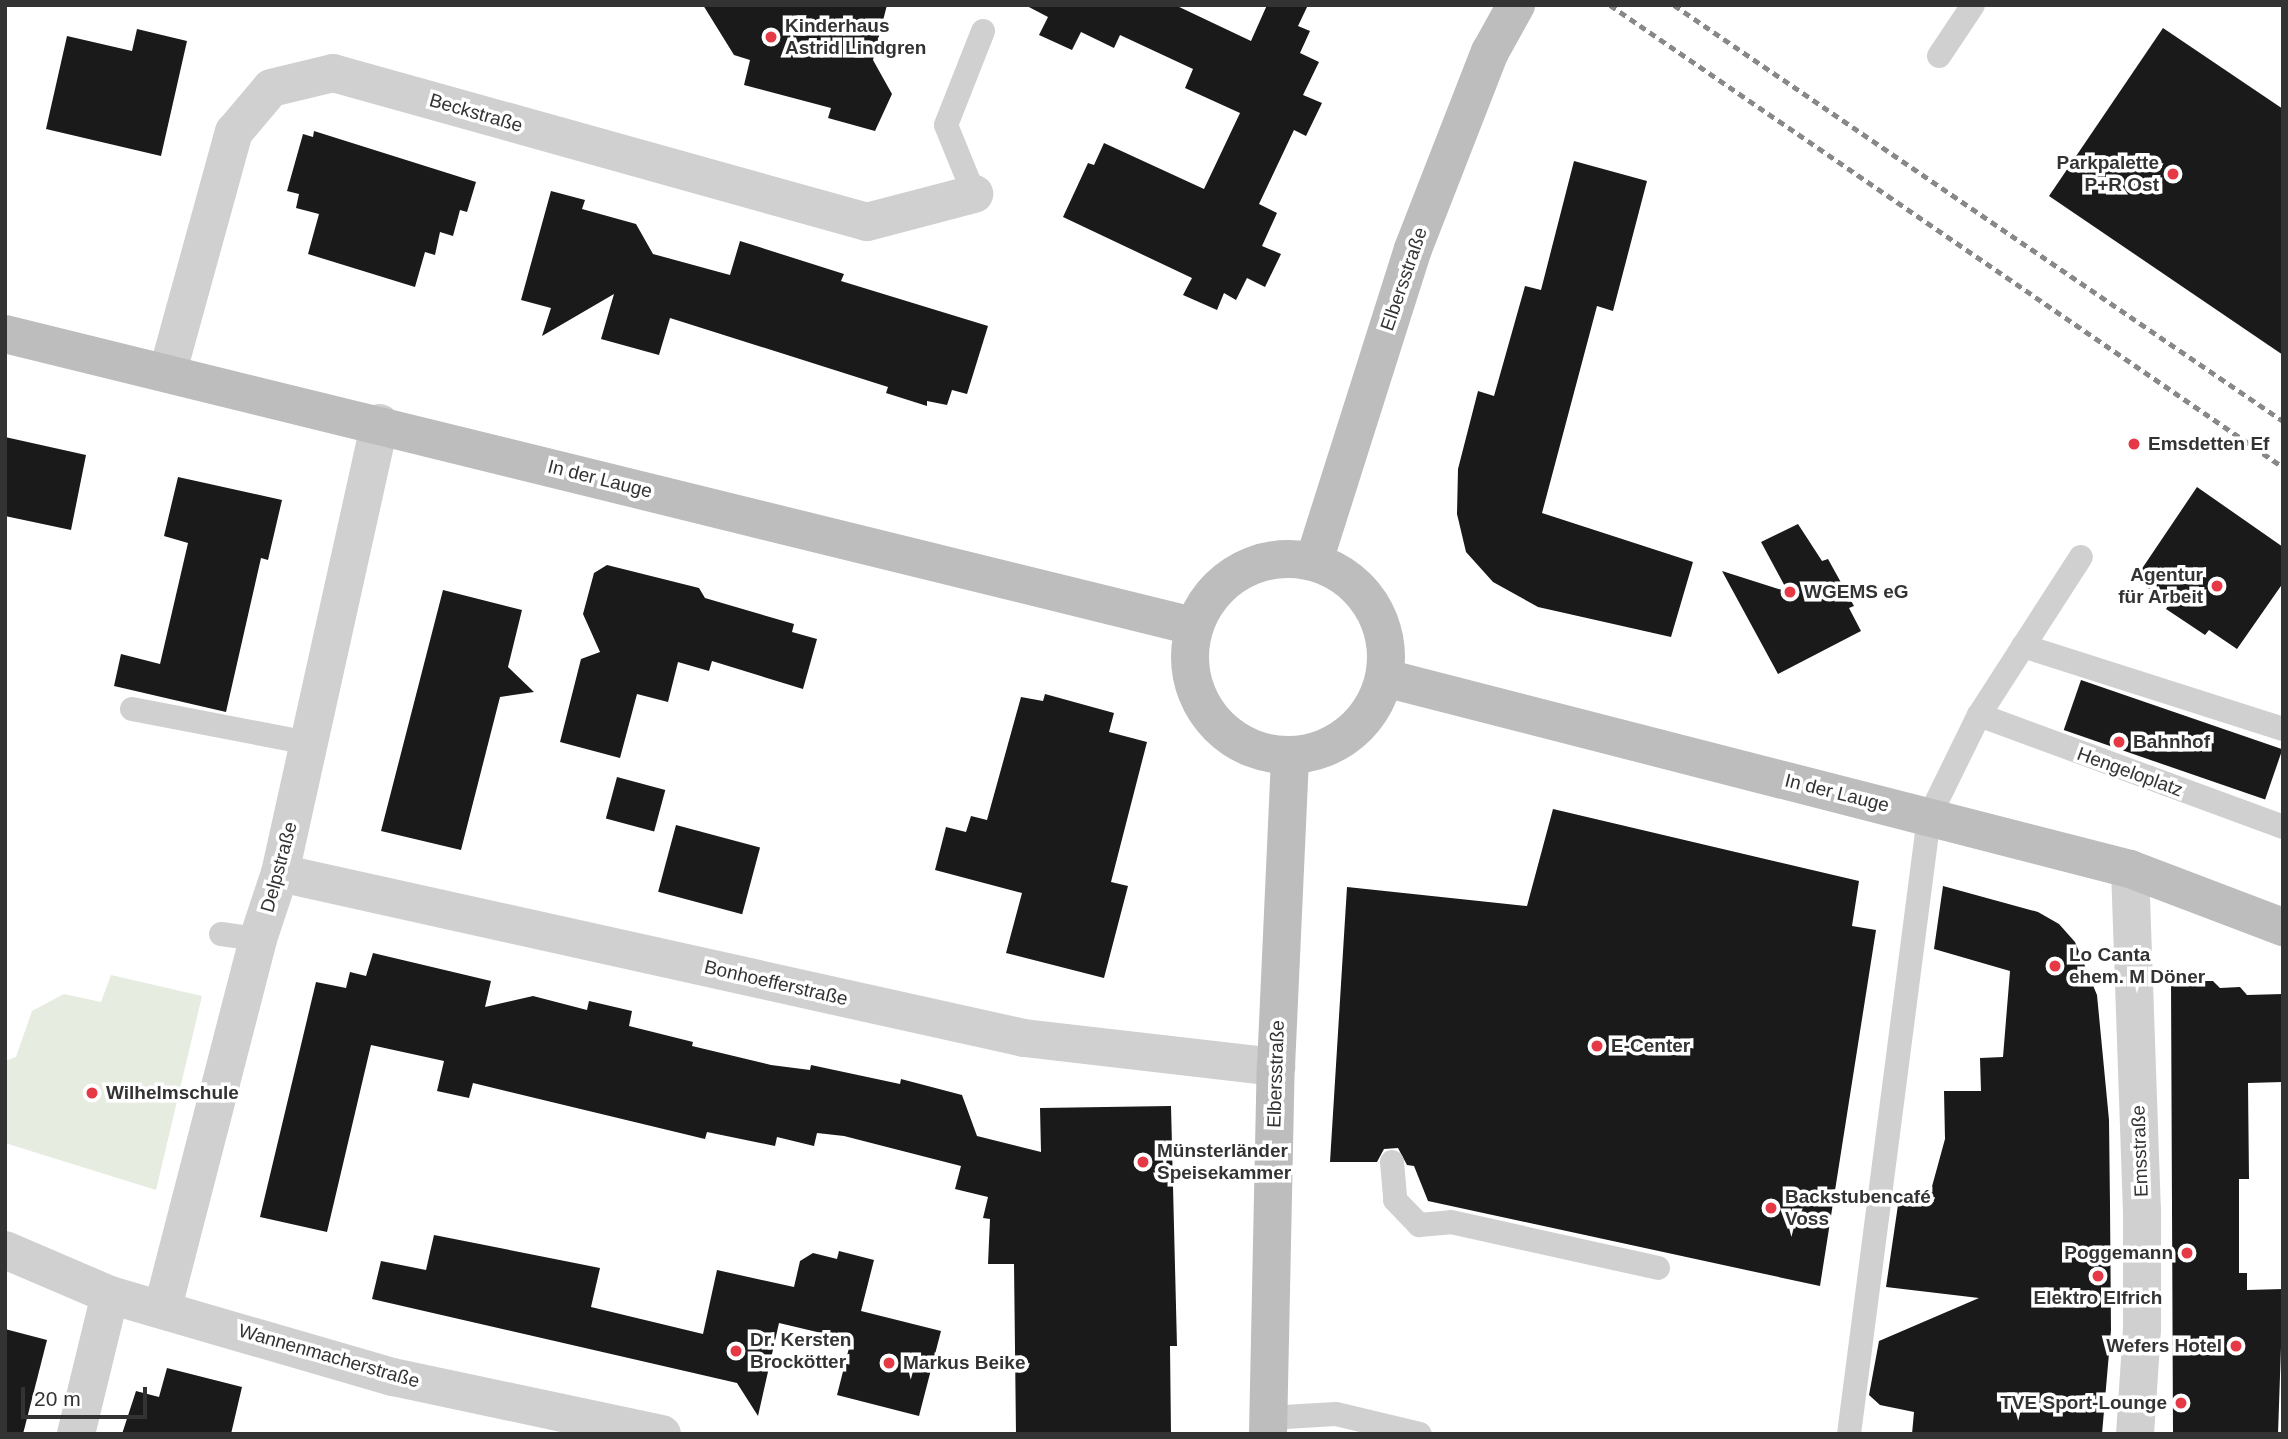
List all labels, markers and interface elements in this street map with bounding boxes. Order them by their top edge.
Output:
place label: Kinderhaus Astrid Lindgren [785,15,926,59]
marker: Kinderhaus Astrid Lindgren [763,29,779,45]
street label: Beckstraße [427,89,525,137]
place label: Parkpalette P+R Ost [2057,152,2159,196]
marker: Parkpalette P+R Ost [2165,166,2181,182]
street label: Elbersstraße [1376,224,1432,334]
place label: Emsdetten Ef [2148,433,2269,455]
marker: Emsdetten Ef [2126,436,2142,452]
street label: In der Lauge [545,455,655,503]
place label: Agentur für Arbeit [2118,564,2203,608]
marker: Agentur für Arbeit [2209,578,2225,594]
place label: WGEMS eG [1804,581,1909,603]
marker: WGEMS eG [1782,584,1798,600]
place label: Bahnhof [2133,731,2210,753]
marker: Bahnhof [2111,734,2127,750]
street label: Hengeloplatz [2074,742,2186,802]
street label: In der Lauge [1782,769,1892,817]
street label: Delpstraße [256,819,302,915]
place label: Lo Canta ehem. M Döner [2069,944,2205,988]
street label: Bonhoefferstraße [702,955,850,1011]
marker: Lo Canta ehem. M Döner [2047,958,2063,974]
street label: Elbersstraße [1263,1020,1289,1128]
place label: E-Center [1611,1035,1690,1057]
marker: E-Center [1589,1038,1605,1054]
place label: Wilhelmschule [106,1082,239,1104]
marker: Wilhelmschule [84,1085,100,1101]
street label: Emsstraße [2127,1105,2153,1197]
place label: Münsterländer Speisekammer [1157,1140,1291,1184]
marker: Münsterländer Speisekammer [1135,1154,1151,1170]
place label: Backstubencafé Voss [1785,1186,1931,1230]
marker: Backstubencafé Voss [1763,1200,1779,1216]
place label: Poggemann [2064,1242,2173,1264]
marker: Poggemann [2179,1245,2195,1261]
marker: Elektro Elfrich [2090,1268,2106,1284]
place label: Elektro Elfrich [2034,1287,2162,1309]
street label: Wannenmacherstraße [236,1319,422,1393]
place label: Dr. Kersten Brockötter [750,1329,851,1373]
place label: Wefers Hotel [2106,1335,2222,1357]
marker: Wefers Hotel [2228,1338,2244,1354]
marker: Dr. Kersten Brockötter [728,1343,744,1359]
place label: Markus Beike [903,1352,1026,1374]
marker: Markus Beike [881,1355,897,1371]
scale bar [24,1372,150,1416]
text: 20 m [34,1387,81,1410]
place label: TVE Sport-Lounge [2000,1392,2167,1414]
marker: TVE Sport-Lounge [2173,1395,2189,1411]

